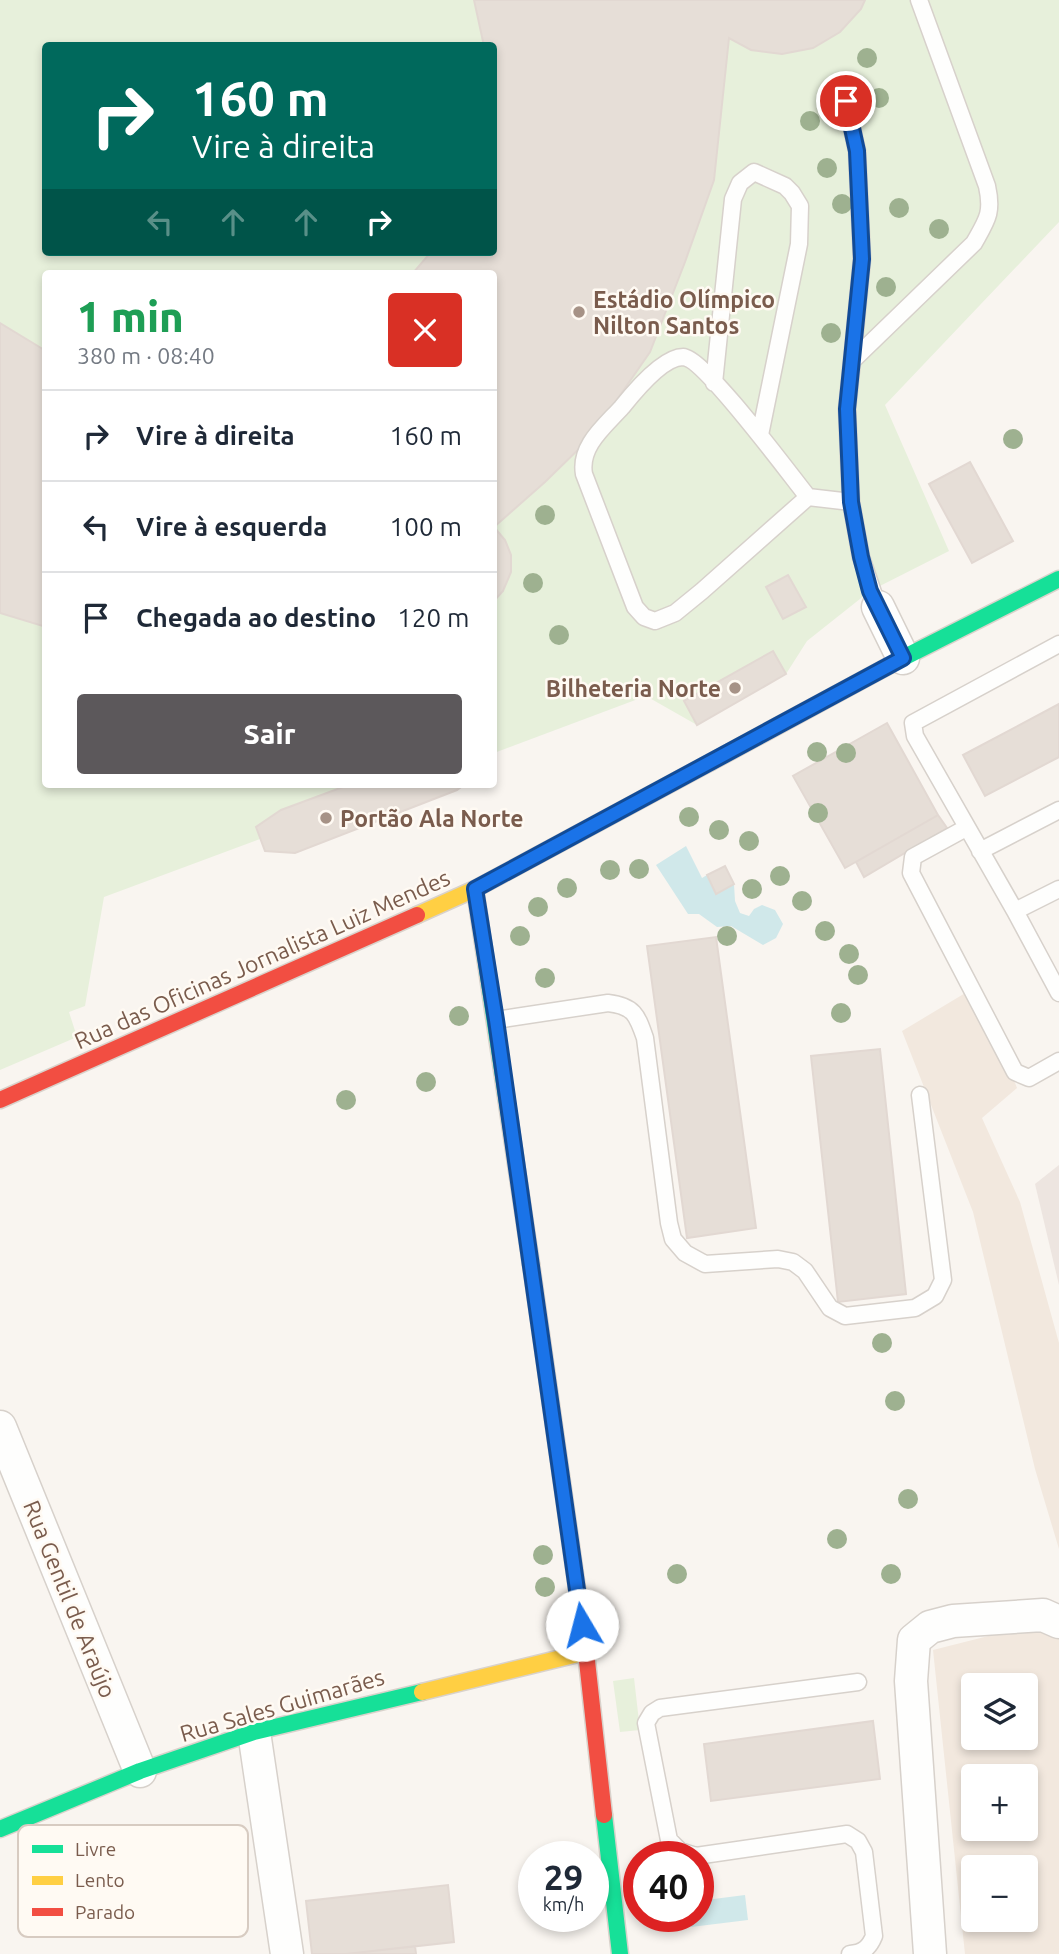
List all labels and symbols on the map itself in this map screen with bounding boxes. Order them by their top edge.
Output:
pin [816,71,876,131]
place label: Estádio Olímpico Nilton Santos [593,287,775,338]
marker: Estádio Olímpico Nilton Santos [571,304,587,320]
place label: Bilheteria Norte [546,676,721,701]
marker: Bilheteria Norte [727,680,743,696]
place label: Portão Ala Norte [340,806,524,831]
marker: Portão Ala Norte [318,810,334,826]
street label: Rua das Oficinas Jornalista Luiz Mendes [70,865,454,1053]
street label: Rua Gentil de Araújo [19,1497,121,1701]
position arrow [545,1588,619,1662]
street label: Rua Sales Guimarães [177,1664,387,1746]
legend [18,1825,248,1937]
text: Livre [75,1838,116,1860]
speed limit sign: 40 [623,1841,714,1932]
text: Lento [75,1869,125,1891]
text: Parado [75,1901,135,1923]

